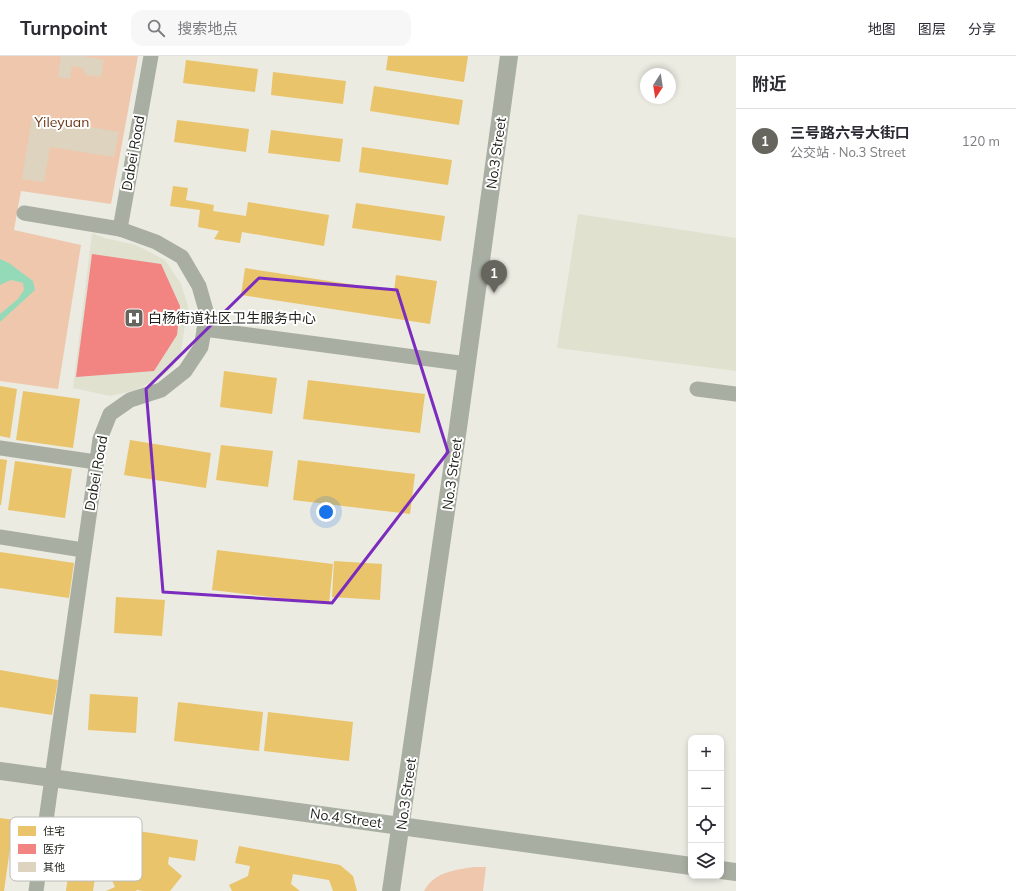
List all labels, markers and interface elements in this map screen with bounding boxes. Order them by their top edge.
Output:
search box [131,10,411,46]
text: Turnpoint [20,16,107,40]
icon: search [145,17,167,39]
text: 搜索地点 [177,19,237,38]
text: 地图 [868,20,896,38]
text: 图层 [918,20,946,38]
text: 分享 [968,20,996,38]
north arrow [640,68,676,104]
text: 附近 [752,73,786,94]
park label: Yileyuan [34,113,89,131]
street label: Dabei Road [118,114,148,192]
street label: No.3 Street [482,116,510,190]
text: 三号路六号大街口 [790,123,910,142]
text: 1 [761,133,769,149]
text: 120 m [962,133,1000,149]
text: 公交站 · No.3 Street [790,144,906,160]
pin: 1 [481,260,507,293]
hospital icon: 白杨街道社区卫生服务中心 [123,307,145,329]
place label: 白杨街道社区卫生服务中心 [148,309,316,327]
street label: Dabei Road [81,434,111,512]
street label: No.3 Street [438,437,466,511]
your location [316,502,336,522]
map controls [688,735,724,879]
button: + [688,735,724,771]
street label: No.3 Street [392,757,420,831]
button: − [688,771,724,807]
street label: No.4 Street [309,804,383,832]
button: locate [688,807,724,843]
legend [10,817,142,881]
text: 住宅 [43,824,65,838]
text: 医疗 [43,842,65,856]
button: layers [688,843,724,879]
text: 其他 [43,860,65,874]

